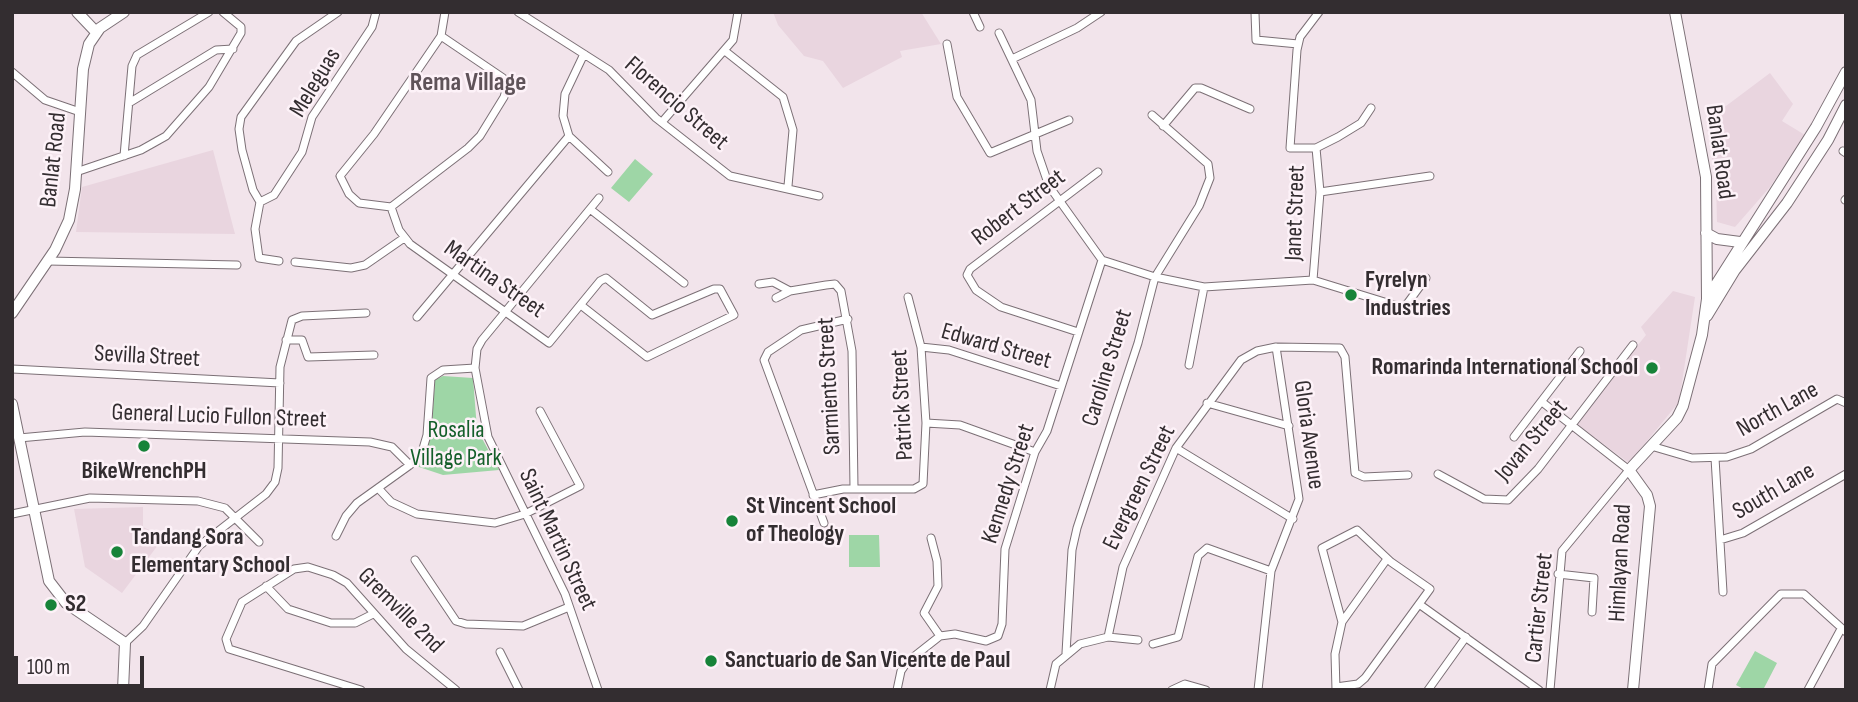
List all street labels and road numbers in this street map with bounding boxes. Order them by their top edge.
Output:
street label: Meleguas [284,43,348,123]
street label: Florencio Street [618,51,734,157]
street label: Banlat Road [1698,103,1740,201]
street label: Banlat Road [35,111,73,209]
street label: Robert Street [967,164,1071,252]
street label: Janet Street [1280,165,1312,261]
street label: Martina Street [438,235,550,325]
street label: Caroline Street [1077,306,1139,430]
street label: Sarmiento Street [812,316,848,456]
street label: Edward Street [938,318,1054,376]
street label: Sevilla Street [93,340,201,374]
street label: Patrick Street [886,349,920,461]
street label: North Lane [1732,376,1824,444]
street label: Gloria Avenue [1286,379,1330,491]
street label: Jovan Street [1490,394,1574,488]
street label: General Lucio Fullon Street [111,399,327,435]
street label: Kennedy Street [976,421,1042,547]
street label: Evergreen Street [1097,421,1183,555]
street label: South Lane [1728,457,1820,527]
street label: Saint Martin Street [512,465,602,615]
street label: Himlayan Road [1604,503,1638,623]
street label: Cartier Street [1520,552,1560,664]
street label: Gremville 2nd [351,562,449,660]

